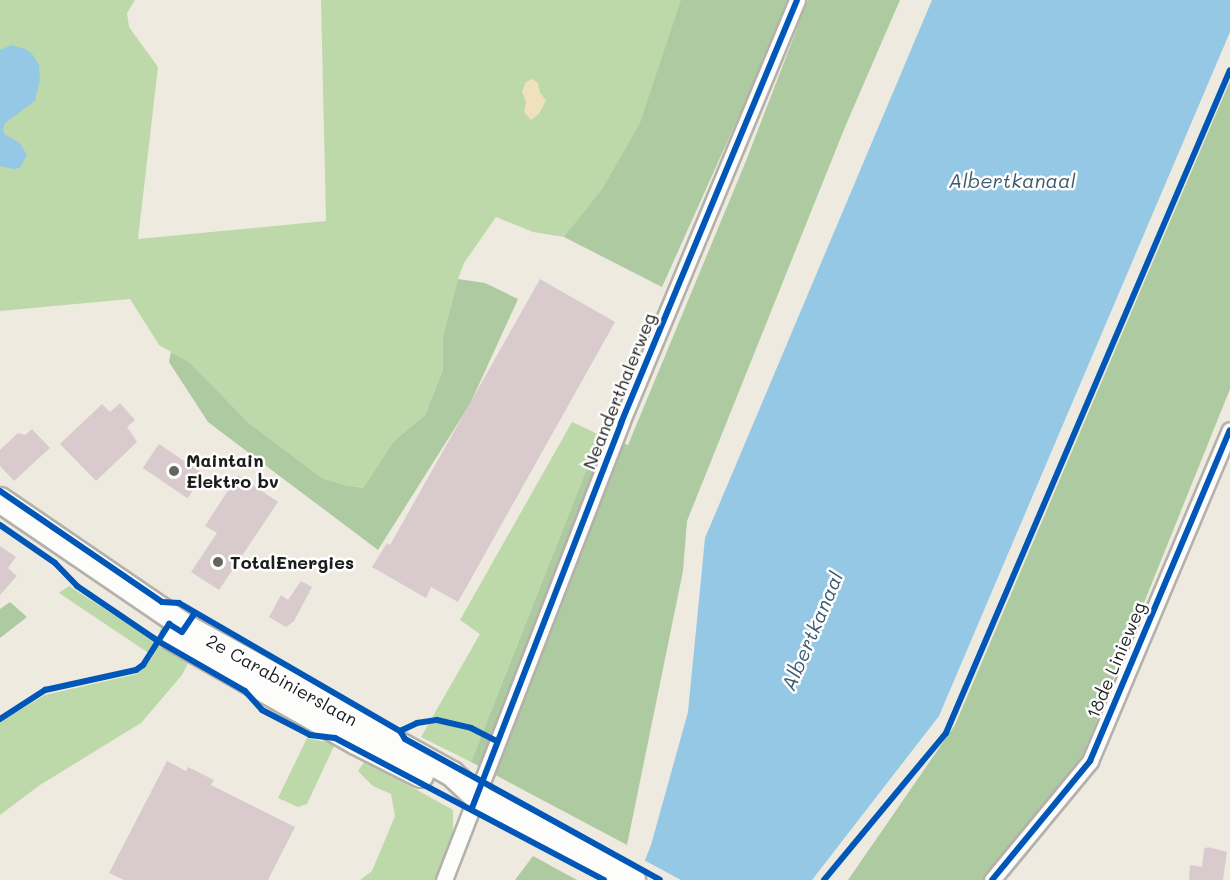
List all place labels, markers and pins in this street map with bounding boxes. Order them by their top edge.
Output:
place label: Maintain Elektro bv [186,450,279,492]
marker: Maintain Elektro bv [167,464,181,478]
place label: TotalEnergies [230,551,354,573]
marker: TotalEnergies [211,555,225,569]

